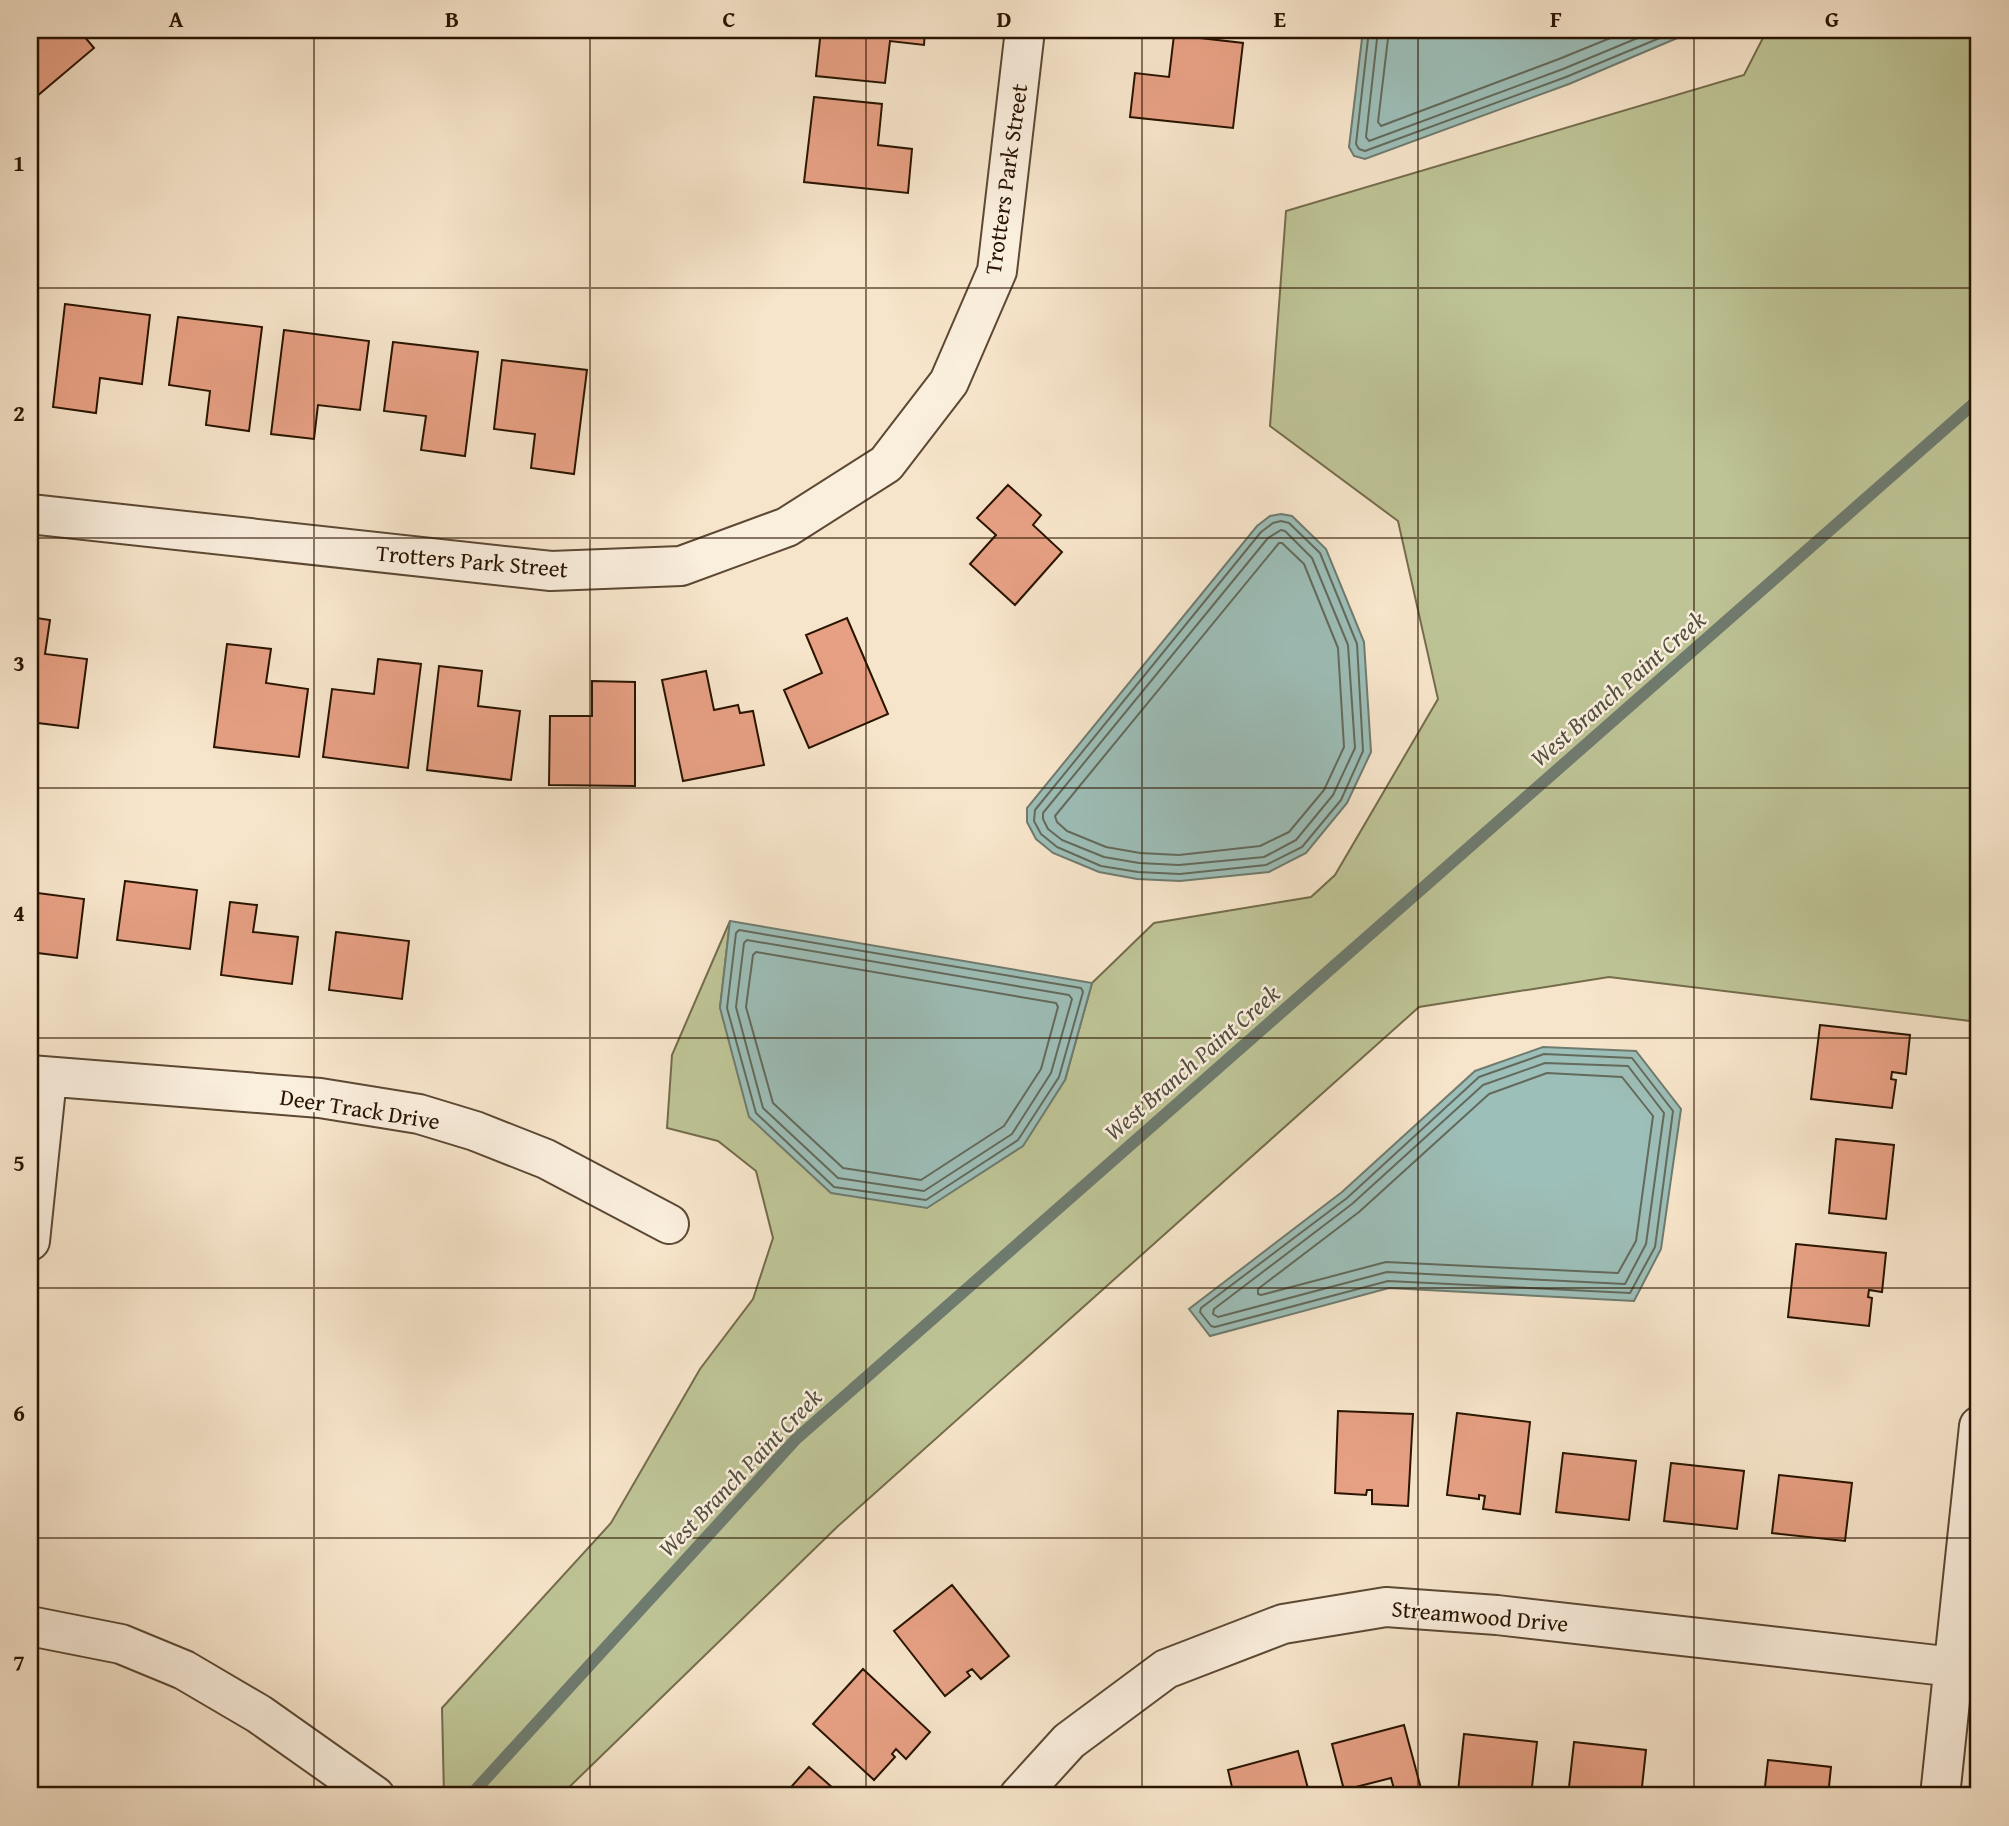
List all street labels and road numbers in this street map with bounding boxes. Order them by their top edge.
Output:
street label: Trotters Park Street [976,82,1035,276]
street label: Trotters Park Street [375,536,569,585]
street label: Deer Track Drive [278,1080,442,1137]
street label: Streamwood Drive [1390,1591,1570,1640]

